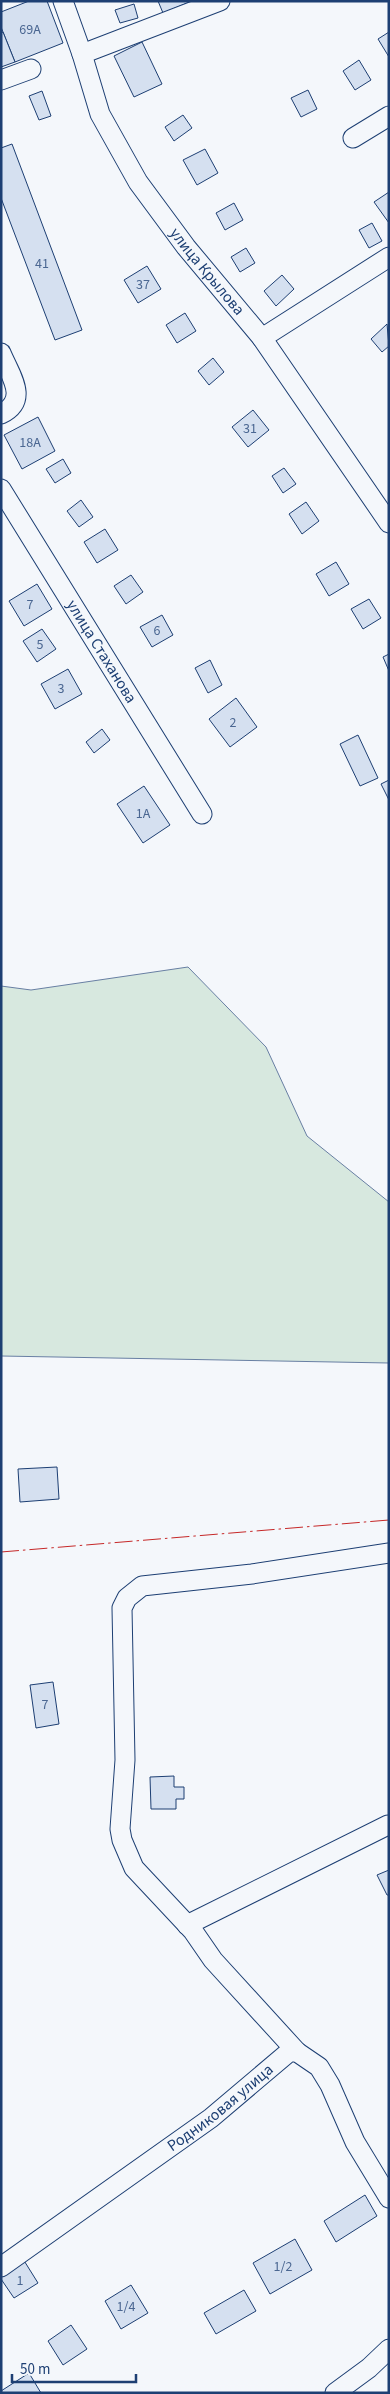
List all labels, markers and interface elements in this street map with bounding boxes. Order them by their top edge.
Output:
house number: 69А [19,20,41,40]
street label: улица Крылова [164,223,250,320]
house number: 41 [35,254,49,274]
house number: 37 [136,275,150,295]
house number: 31 [243,419,257,439]
house number: 18А [19,433,41,453]
house number: 7 [27,595,34,615]
street label: улица Стаханова [61,595,142,707]
house number: 6 [154,621,161,641]
house number: 5 [37,635,44,655]
house number: 3 [58,679,65,699]
house number: 2 [230,713,237,733]
house number: 1А [136,804,151,824]
house number: 7 [42,1695,49,1715]
street label: Родниковая улица [163,2059,278,2157]
house number: 1/2 [274,2257,292,2277]
house number: 1 [17,2271,24,2291]
house number: 1/4 [117,2297,135,2317]
scale bar [12,2352,136,2384]
text: 50 m [20,2359,50,2380]

